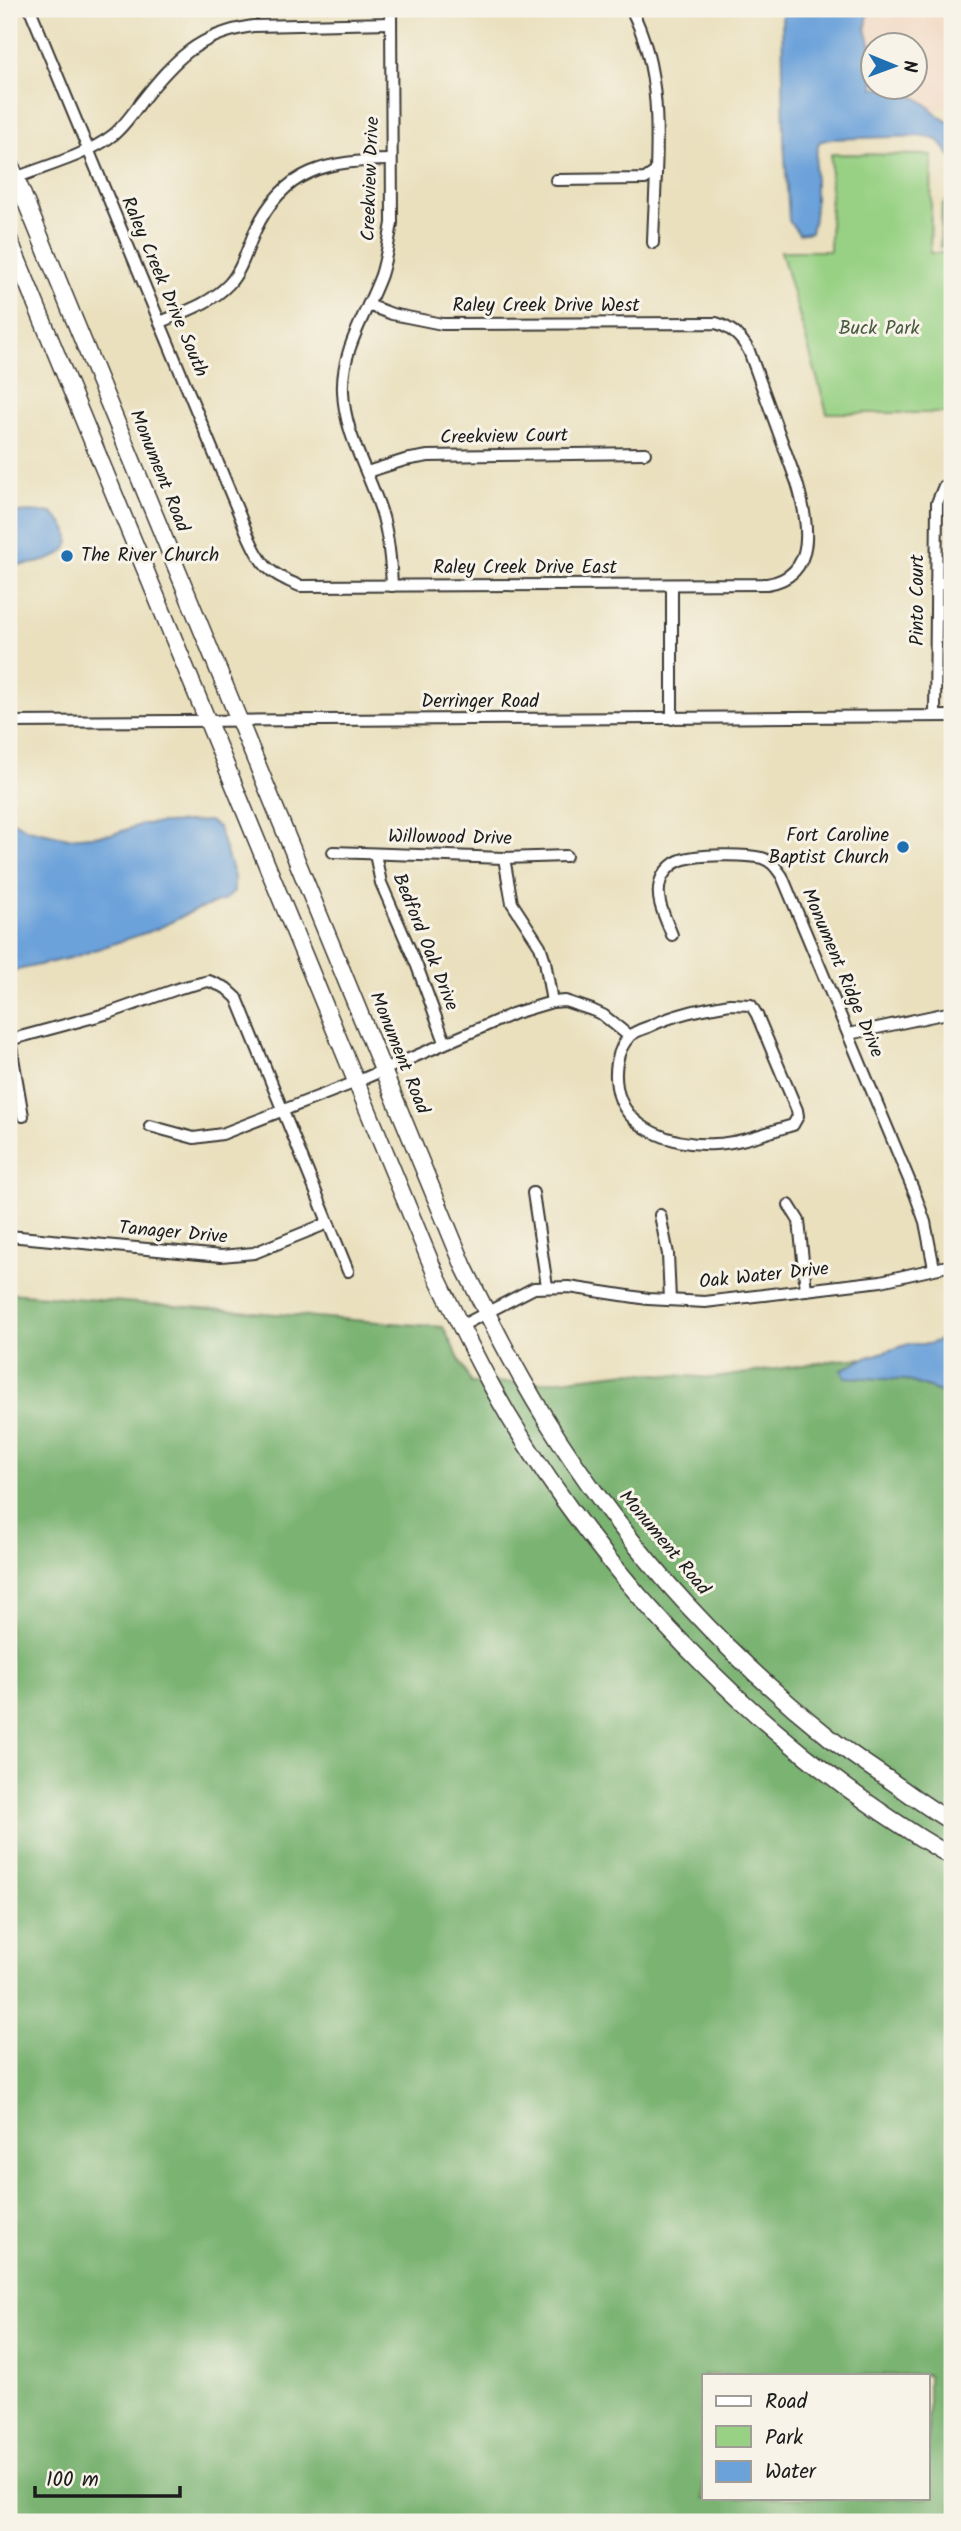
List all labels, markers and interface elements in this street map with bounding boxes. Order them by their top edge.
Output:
north arrow [860,32,930,102]
text: N [894,60,924,73]
street label: Creekview Drive [354,116,388,242]
street label: Raley Creek Drive South [112,192,216,382]
street label: Raley Creek Drive West [452,291,640,321]
park label: Buck Park [839,314,919,344]
street label: Monument Road [121,405,197,537]
street label: Creekview Court [440,421,569,453]
place label: The River Church [81,541,219,571]
marker: The River Church [59,548,75,564]
street label: Raley Creek Drive East [433,553,618,583]
street label: Pinto Court [903,554,933,646]
street label: Derringer Road [421,687,539,717]
place label: Fort Caroline Baptist Church [768,821,889,873]
street label: Willowood Drive [388,822,513,854]
marker: Fort Caroline Baptist Church [895,839,911,855]
street label: Bedford Oak Drive [384,869,466,1016]
street label: Monument Ridge Drive [793,884,891,1063]
street label: Monument Road [361,987,437,1119]
street label: Tanager Drive [117,1213,229,1253]
street label: Oak Water Drive [698,1254,831,1298]
street label: Monument Road [611,1484,718,1603]
legend [702,2374,930,2500]
text: Road [765,2386,808,2419]
text: Park [765,2422,803,2455]
scale bar [35,2454,180,2498]
text: Water [765,2456,817,2489]
text: 100 m [46,2464,99,2497]

